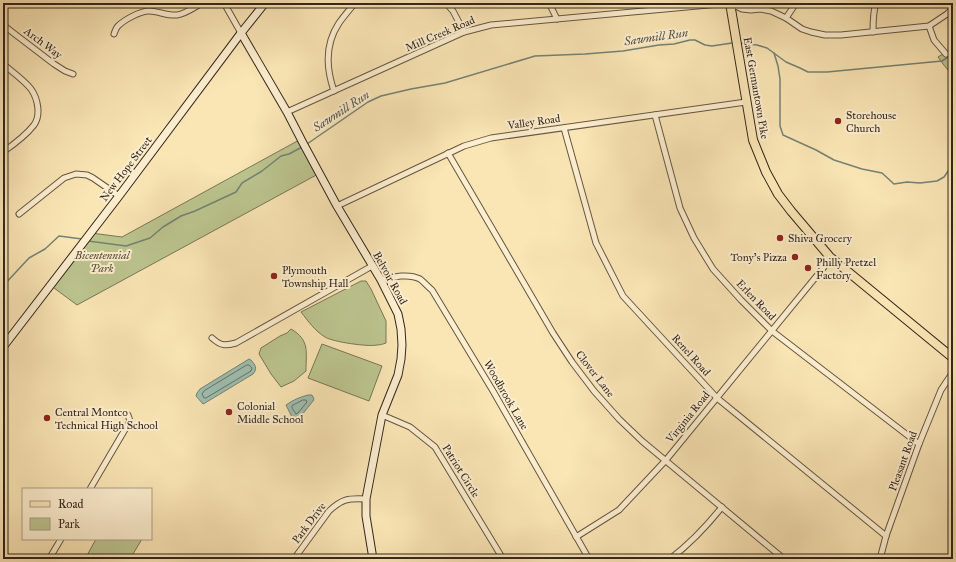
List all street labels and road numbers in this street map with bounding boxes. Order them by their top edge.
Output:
street label: Mill Creek Road [403,13,477,54]
street label: Arch Way [21,24,65,62]
street label: East Germantown Pike [741,36,771,140]
street label: Valley Road [506,112,562,132]
street label: New Hope Street [97,134,155,204]
street label: Belvoir Road [370,249,410,307]
street label: Erlen Road [734,277,779,323]
street label: Renel Road [669,331,713,379]
street label: Clover Lane [573,348,617,400]
street label: Woodbrook Lane [481,358,531,432]
street label: Virginia Road [663,388,713,446]
street label: Pleasant Road [886,429,920,493]
street label: Patriot Circle [439,442,483,500]
street label: Park Drive [289,500,329,546]

